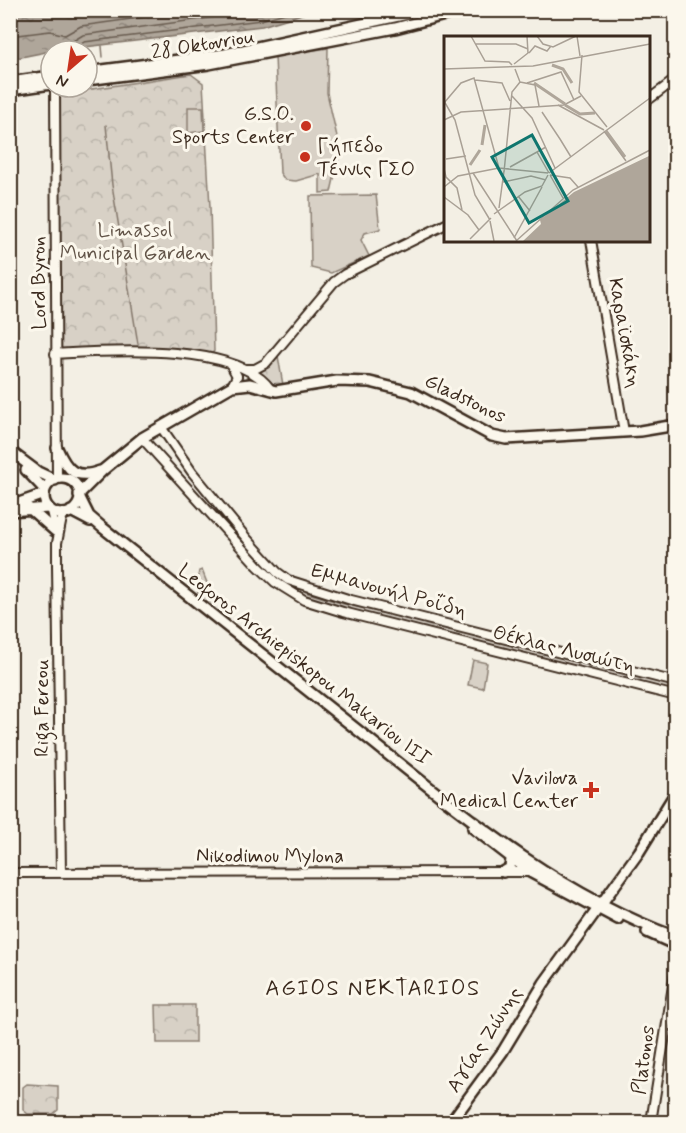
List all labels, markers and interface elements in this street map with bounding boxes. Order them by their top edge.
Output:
street label: 28 Oktovriou [149,24,257,66]
inset map [444,36,650,242]
north arrow [39,39,99,99]
text: N [53,69,72,93]
place label: G.S.O. Sports Center [172,101,295,151]
marker: G.S.O. Sports Center [299,119,313,133]
place label: Γήπεδο Τέννις ΓΣΟ [317,133,415,183]
marker: Γήπεδο Τέννις ΓΣΟ [298,150,312,164]
park label: Limassol Municipal Garden [60,217,211,267]
street label: Lord Byron [26,236,53,330]
street label: Καραϊσκάκη [601,276,647,390]
street label: Gladstonos [420,368,510,430]
street label: Εμμανουήλ Ροΐδη [308,557,470,625]
street label: Leoforos Archiepiskopou Makariou III [171,558,436,774]
street label: Θέκλας Λυσιώτη [490,619,638,681]
street label: Riga Fereou [29,659,58,757]
place label: Vavilova Medical Center [440,765,579,815]
marker: Vavilova Medical Center [582,781,600,799]
street label: Nikodimou Mylona [196,843,344,870]
district label: AGIOS NEKTARIOS [265,975,481,1003]
street label: Αγίας Ζώνης [441,982,529,1098]
street label: Platonos [626,1024,662,1096]

